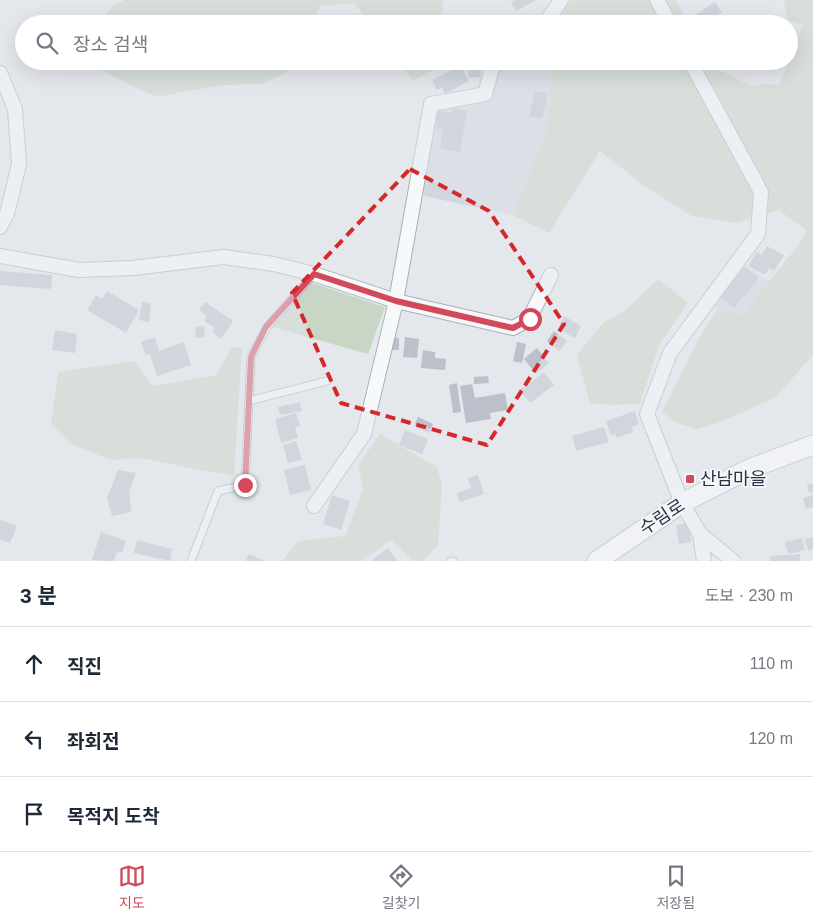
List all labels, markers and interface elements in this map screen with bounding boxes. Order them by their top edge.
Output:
search box [15,15,798,70]
icon: search [33,29,61,57]
text: 장소 검색 [73,34,148,55]
route start [519,308,542,331]
place label: 산남마을 [700,469,766,489]
marker: 산남마을 [684,473,696,485]
route end [234,474,257,497]
street label: 수림로 [636,495,688,539]
text: 3 분 [20,584,57,607]
text: 도보 · 230 m [705,587,793,604]
icon: ahead [20,650,48,678]
text: 110 m [750,655,793,672]
text: 직진 [67,656,102,677]
icon: left [20,725,48,753]
text: 120 m [749,730,793,747]
text: 좌회전 [67,731,119,752]
icon: arrive [20,800,48,828]
text: 목적지 도착 [67,806,160,827]
tab: 지도 [118,862,146,912]
tab: 길찾기 [382,862,421,912]
tab: 저장됨 [656,862,695,912]

